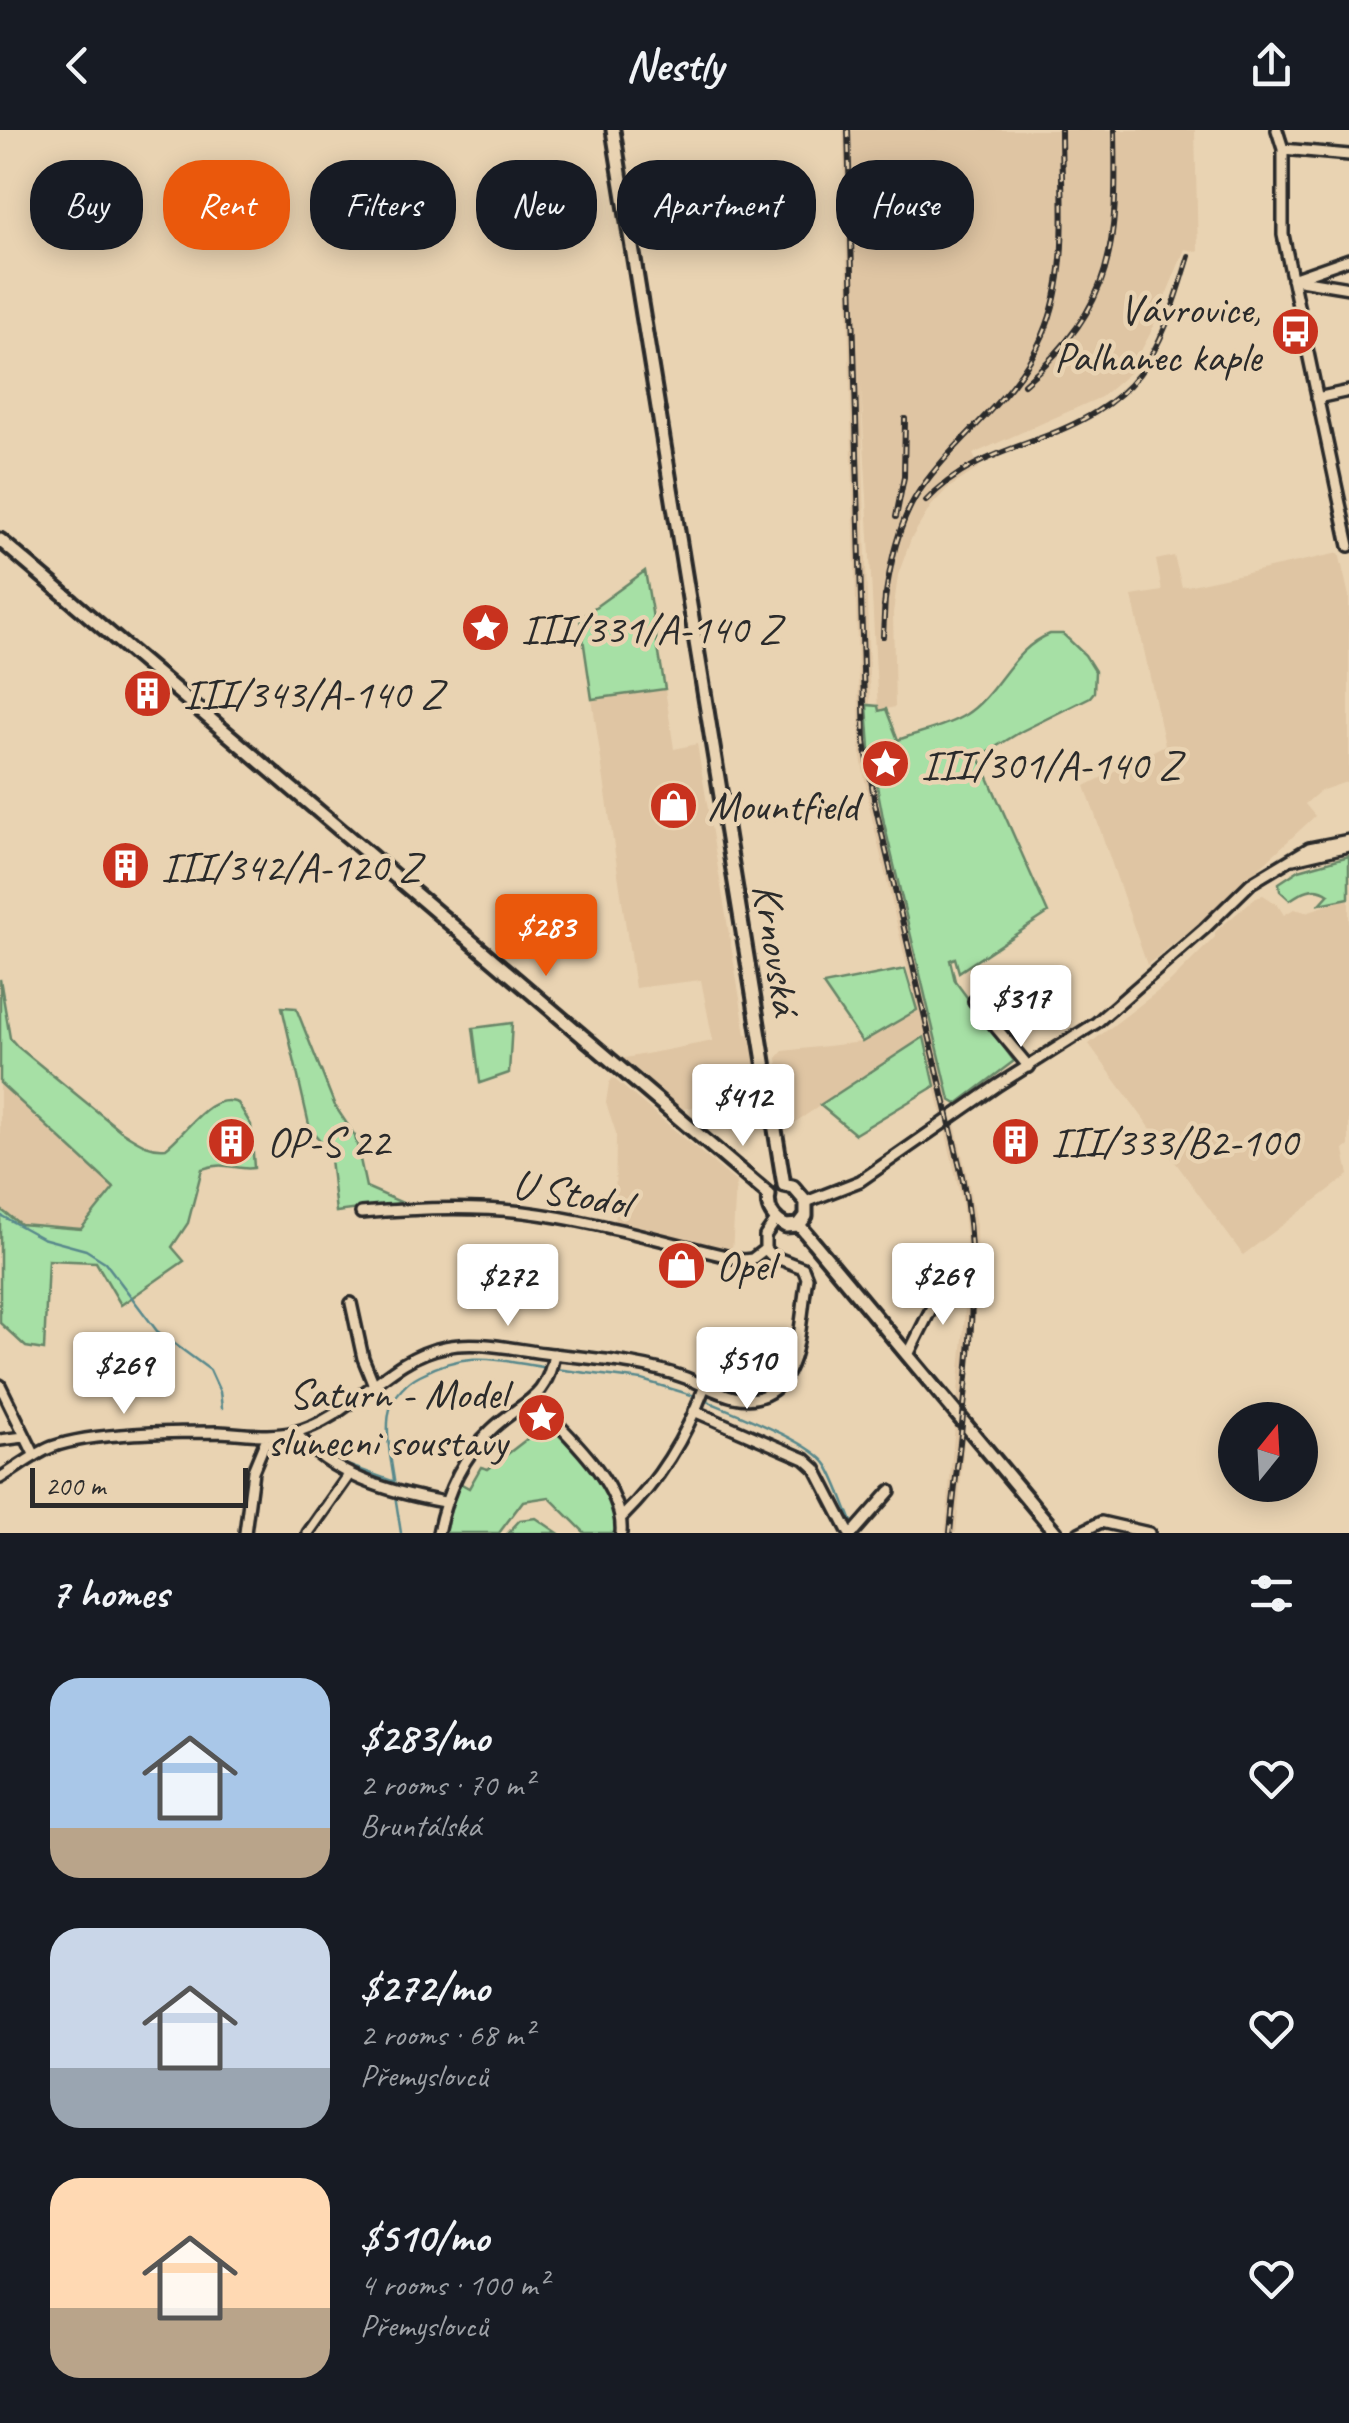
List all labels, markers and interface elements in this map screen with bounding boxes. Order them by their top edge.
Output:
text: Nestly [626,37,723,94]
icon: back [50,38,105,93]
icon: share [1244,38,1299,93]
chip: Buy [30,160,143,250]
chip: Rent [163,160,290,250]
chip: Filters [310,160,456,250]
chip: New [476,160,597,250]
chip: Apartment [617,160,816,250]
chip: House [836,160,974,250]
place label: Vávrovice, Palhanec kaple [1054,283,1263,384]
bus stop icon: Vávrovice, Palhanec kaple [1270,306,1322,358]
place icon: III/331/A-140 Z [460,602,512,654]
place label: III/331/A-140 Z [521,603,786,656]
building icon: III/343/A-140 Z [122,667,174,719]
place label: III/343/A-140 Z [183,668,448,721]
place icon: III/301/A-140 Z [860,738,912,790]
place label: III/301/A-140 Z [921,739,1186,792]
shop icon: Mountfield [647,779,699,831]
place label: Mountfield [708,780,864,833]
building icon: III/342/A-120 Z [100,840,152,892]
place label: III/342/A-120 Z [161,841,426,894]
street label: Krnovská [740,880,814,1022]
pin: $283 [487,894,605,979]
text: $283 [517,906,575,947]
pin: $317 [962,965,1080,1050]
text: $317 [992,977,1050,1018]
pin: $412 [684,1064,802,1149]
text: $412 [714,1076,772,1117]
building icon: OP-S 22 [206,1115,258,1167]
building icon: III/333/B2-100 [990,1115,1042,1167]
place label: OP-S 22 [267,1116,392,1169]
place label: III/333/B2-100 [1051,1116,1301,1169]
street label: U Stodol [509,1157,642,1231]
shop icon: Opel [655,1239,707,1291]
place label: Opel [716,1240,781,1293]
pin: $269 [884,1243,1002,1328]
pin: $272 [449,1244,567,1329]
text: $269 [914,1255,972,1296]
text: $272 [479,1256,537,1297]
pin: $510 [688,1327,806,1412]
pin: $269 [65,1332,183,1417]
text: $510 [718,1339,776,1380]
text: $269 [95,1344,153,1385]
place label: Saturn - Model slunecni soustavy [267,1368,514,1469]
place icon: Saturn - Model slunecni soustavy [516,1391,568,1443]
north arrow [1218,1402,1318,1502]
map controls [1218,1402,1318,1502]
scale bar [30,1463,248,1508]
text: 200 m [45,1468,105,1503]
icon: filters [1244,1566,1299,1621]
text: 7 homes [50,1567,168,1620]
text: $283/mo [360,1711,489,1764]
icon: home [130,1718,250,1838]
icon: heart [1244,1751,1299,1806]
text: 2 rooms · 70 m² [360,1764,533,1805]
text: Bruntálská [360,1805,481,1846]
text: $272/mo [360,1961,489,2014]
icon: home [130,1968,250,2088]
icon: heart [1244,2001,1299,2056]
text: 2 rooms · 68 m² [360,2014,533,2055]
text: Přemyslovců [360,2055,488,2096]
text: $510/mo [360,2211,489,2264]
icon: home [130,2218,250,2338]
icon: heart [1244,2251,1299,2306]
text: 4 rooms · 100 m² [360,2264,547,2305]
text: Přemyslovců [360,2305,488,2346]

